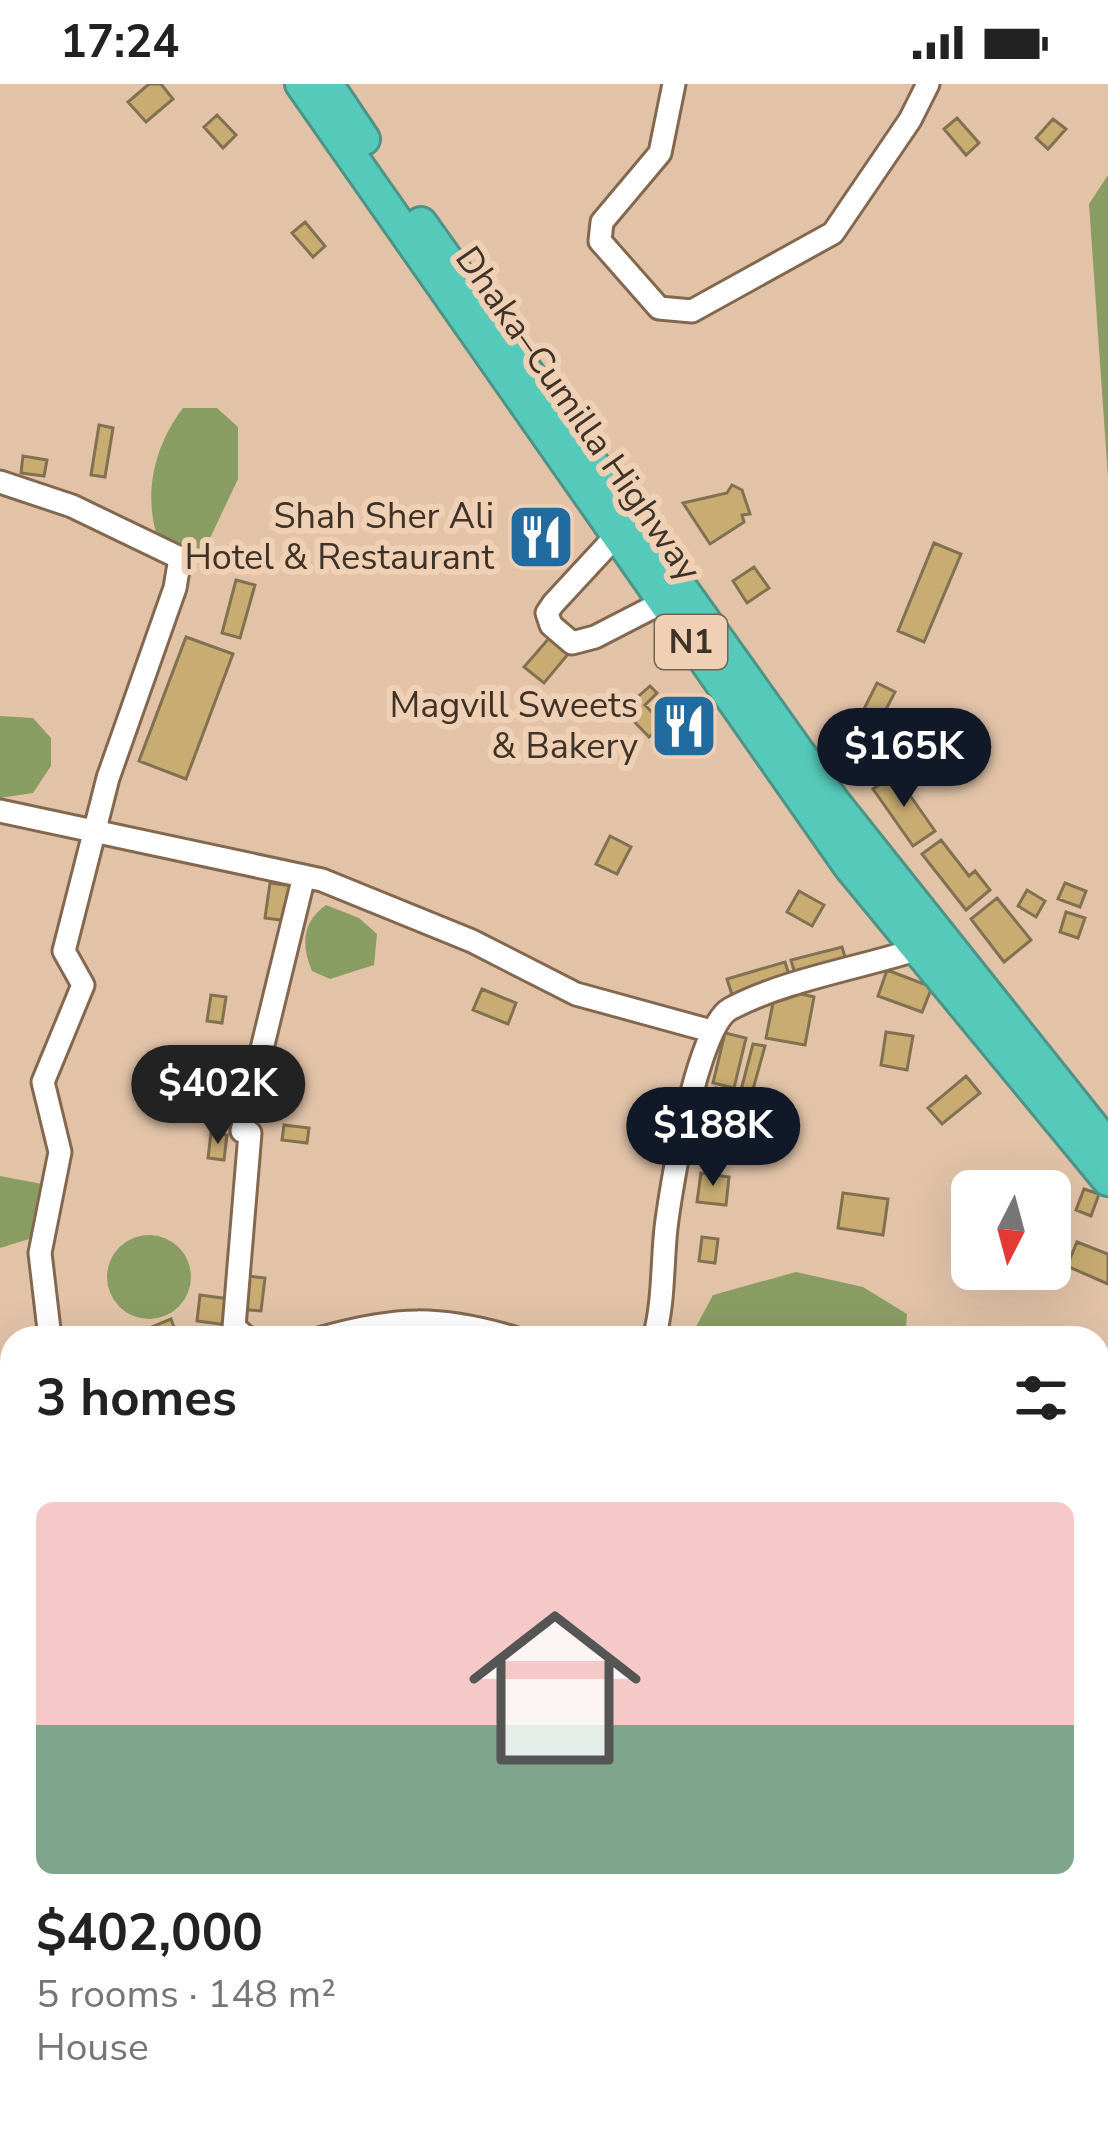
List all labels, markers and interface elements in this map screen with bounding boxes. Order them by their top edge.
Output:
text: 17:24 [60,12,179,73]
street label: Dhaka–Cumilla Highway [444,237,713,592]
place label: Shah Sher Ali Hotel & Restaurant [184,492,494,582]
restaurant icon: Shah Sher Ali Hotel & Restaurant [506,502,576,572]
road number: N1 [655,615,727,669]
place label: Magvill Sweets & Bakery [389,681,638,771]
restaurant icon: Magvill Sweets & Bakery [649,691,719,761]
pin: $165K [820,708,988,810]
text: $165K [844,720,964,773]
pin: $402K [134,1045,302,1147]
text: $402K [158,1057,278,1110]
pin: $188K [629,1087,797,1189]
text: $188K [653,1099,773,1152]
north arrow [951,1170,1071,1290]
map controls [951,1170,1071,1290]
text: 3 homes [36,1363,237,1433]
icon: filters [1008,1365,1074,1431]
icon: home [447,1580,663,1796]
text: $402,000 [36,1898,263,1968]
text: 5 rooms · 148 m² [36,1968,336,2021]
text: House [36,2021,149,2074]

